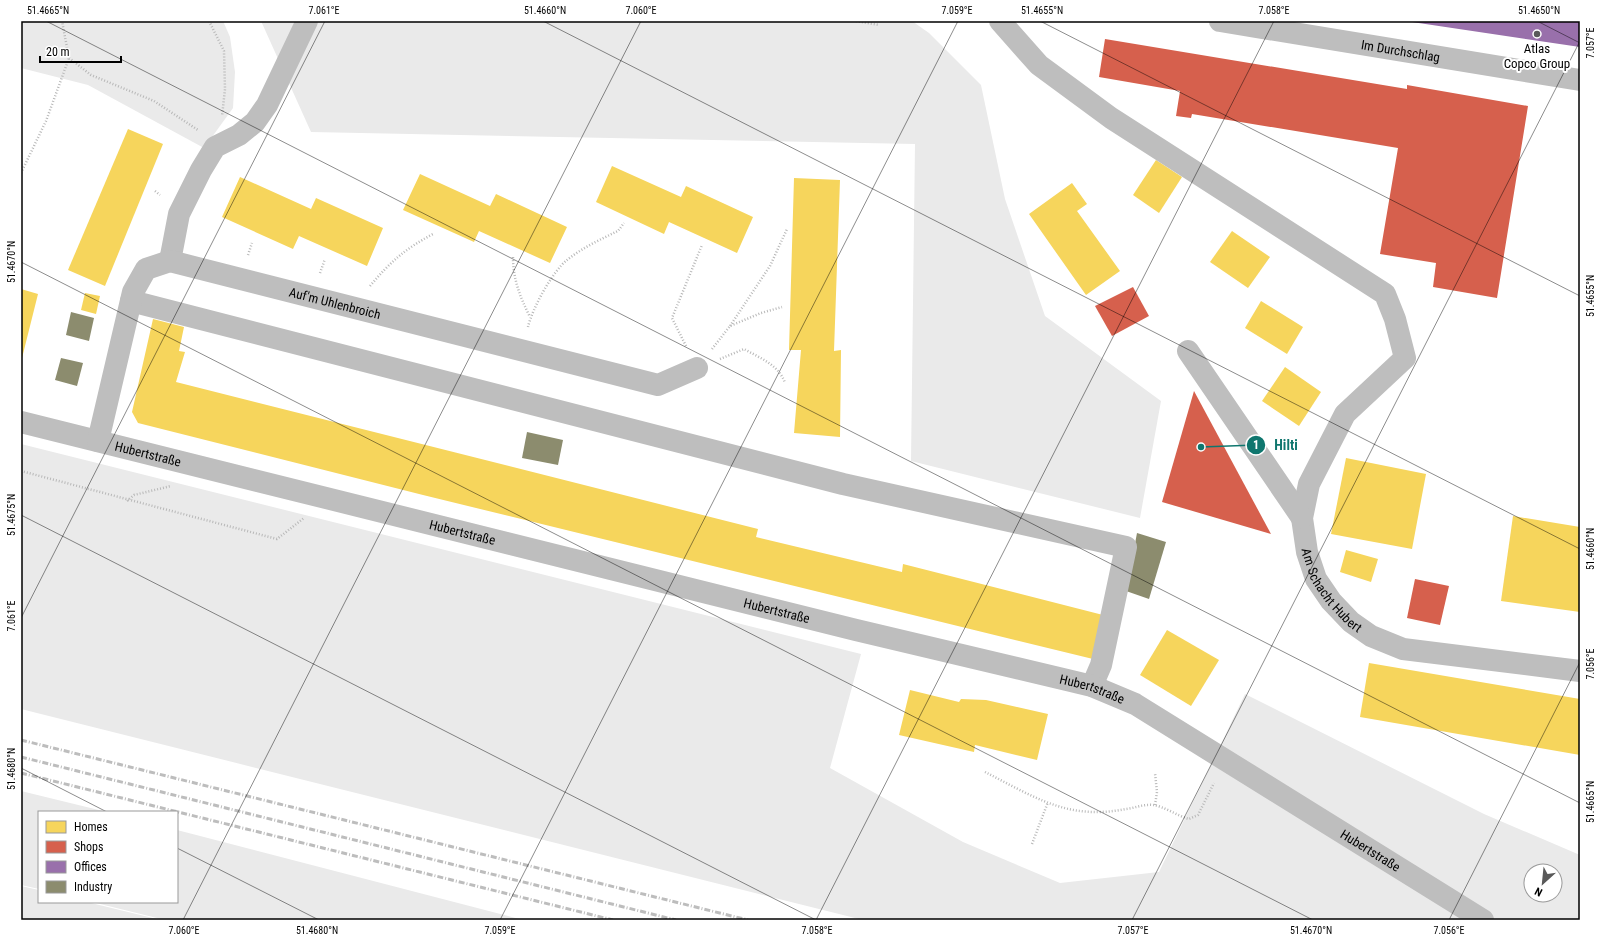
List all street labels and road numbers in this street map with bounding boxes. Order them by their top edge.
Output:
street label: Im Durchschlag [1360,37,1441,65]
street label: Auf'm Uhlenbroich [287,285,382,322]
street label: Hubertstraße [113,439,183,470]
street label: Hubertstraße [428,517,497,548]
street label: Am Schacht Hubert [1299,547,1365,635]
street label: Hubertstraße [742,595,811,626]
street label: Hubertstraße [1058,672,1127,707]
street label: Hubertstraße [1338,826,1403,875]

